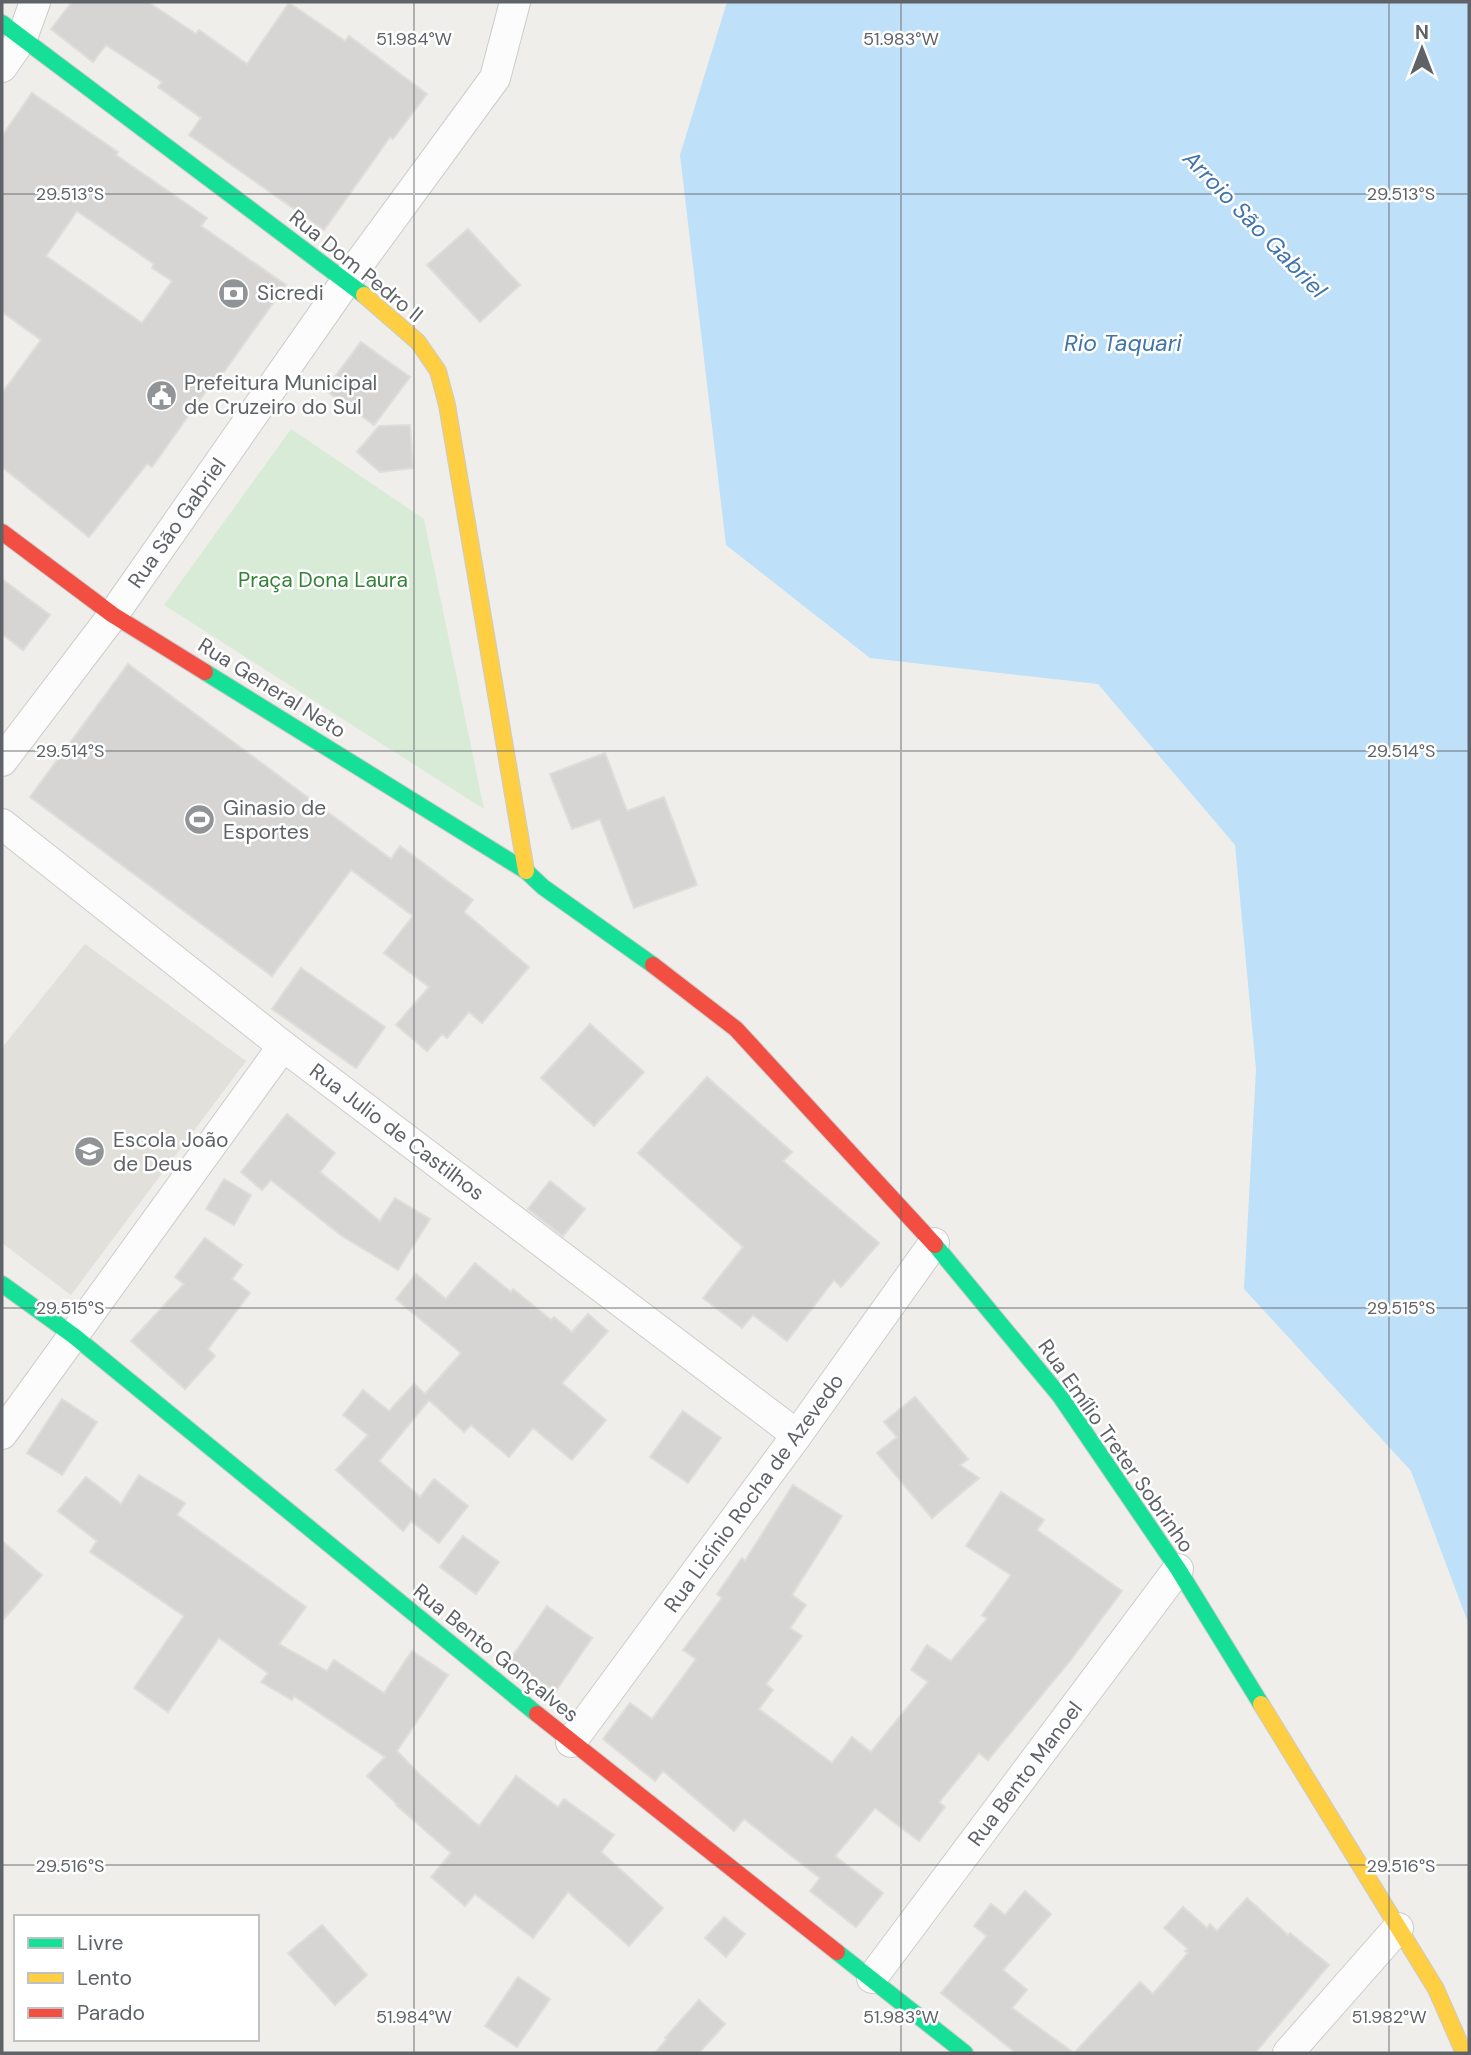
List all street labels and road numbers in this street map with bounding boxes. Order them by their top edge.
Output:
street label: Rua Dom Pedro II [283,203,429,329]
street label: Rua São Gabriel [122,452,232,594]
street label: Rua General Neto [193,631,351,745]
street label: Rua Julio de Castilhos [304,1057,490,1207]
street label: Rua Emílio Treter Sobrinho [1032,1334,1200,1558]
street label: Rua Licínio Rocha de Azevedo [658,1368,850,1618]
street label: Rua Bento Gonçalves [407,1577,585,1729]
street label: Rua Bento Manoel [961,1696,1089,1852]

